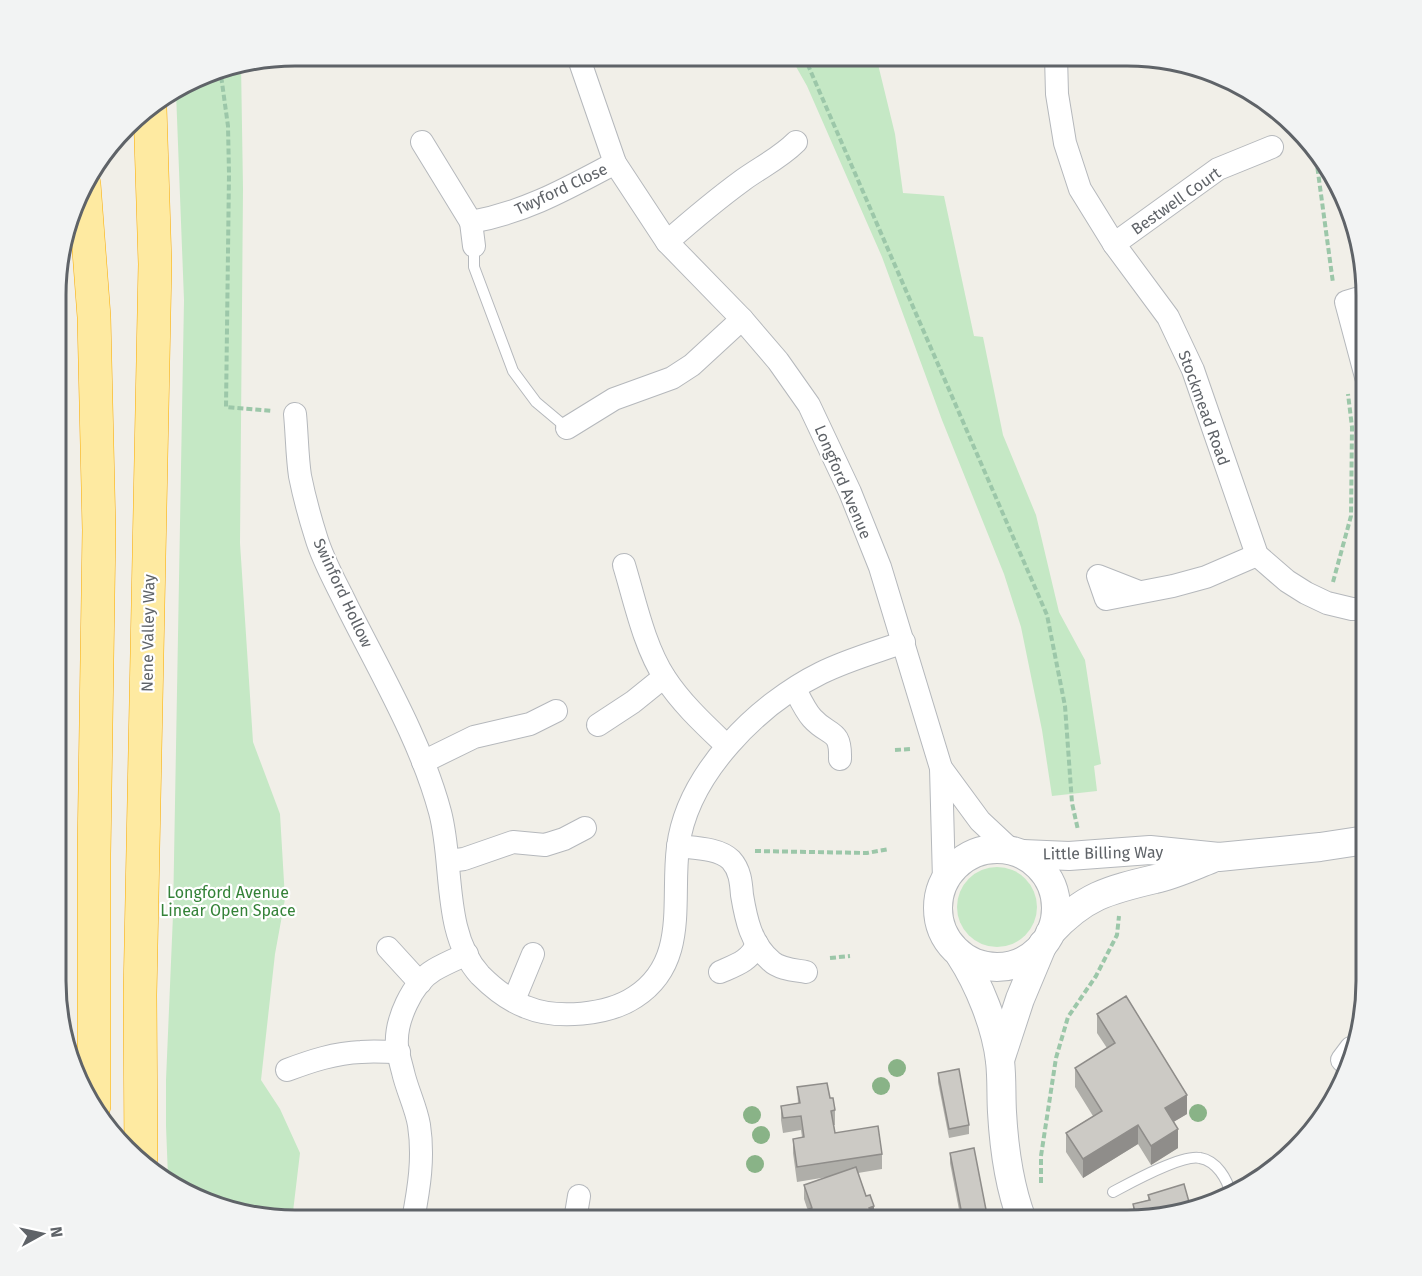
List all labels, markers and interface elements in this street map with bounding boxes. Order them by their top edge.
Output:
street label: Twyford Close [512,159,610,219]
street label: Bestwell Court [1128,163,1225,239]
street label: Stockmead Road [1174,348,1234,468]
street label: Longford Avenue [810,422,876,542]
street label: Swinford Hollow [309,535,377,651]
street label: Nene Valley Way [137,574,159,692]
street label: Little Billing Way [1043,842,1164,864]
park label: Longford Avenue Linear Open Space [160,883,296,920]
north arrow [12,1204,72,1264]
text: N [46,1225,67,1239]

